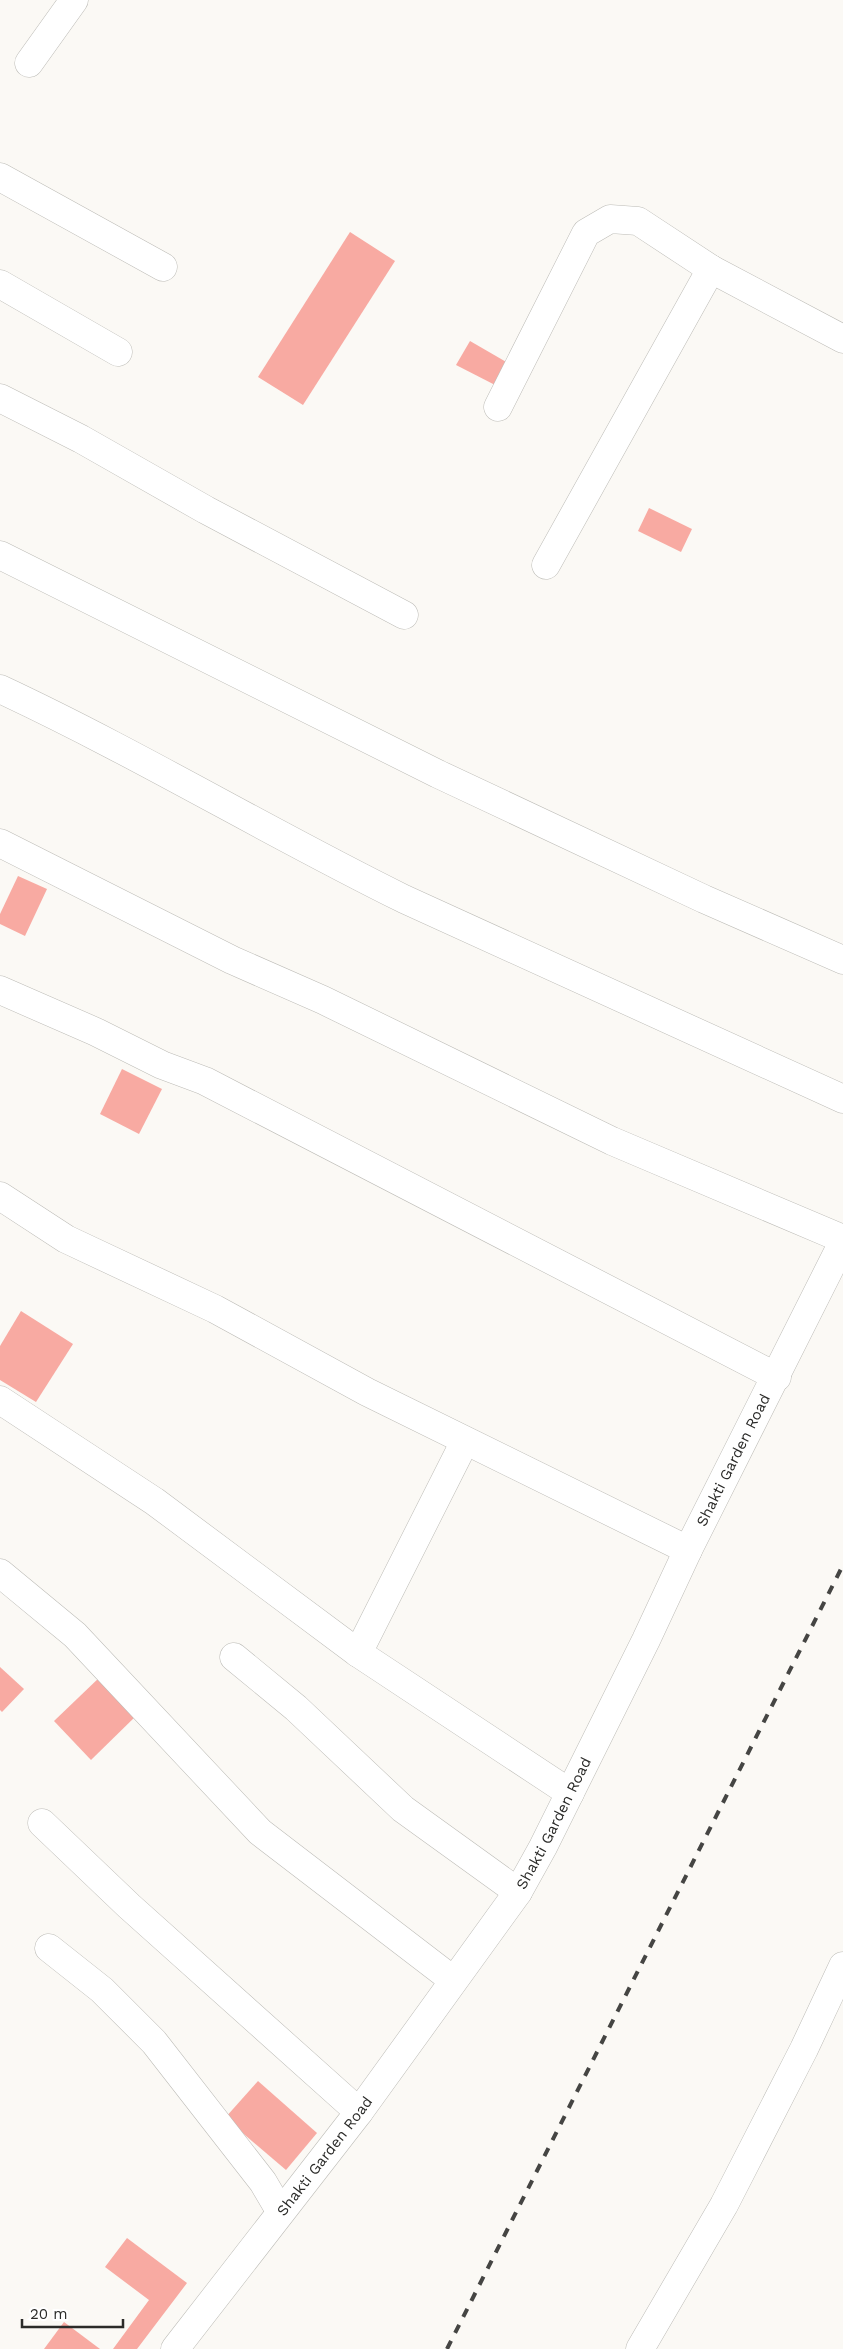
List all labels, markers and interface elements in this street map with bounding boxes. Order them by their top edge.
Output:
street label: Shakti Garden Road [692,1391,774,1529]
street label: Shakti Garden Road [512,1754,595,1892]
street label: Shakti Garden Road [273,2093,376,2219]
scale bar [22,2296,124,2328]
text: 20 m [30,2305,68,2323]

